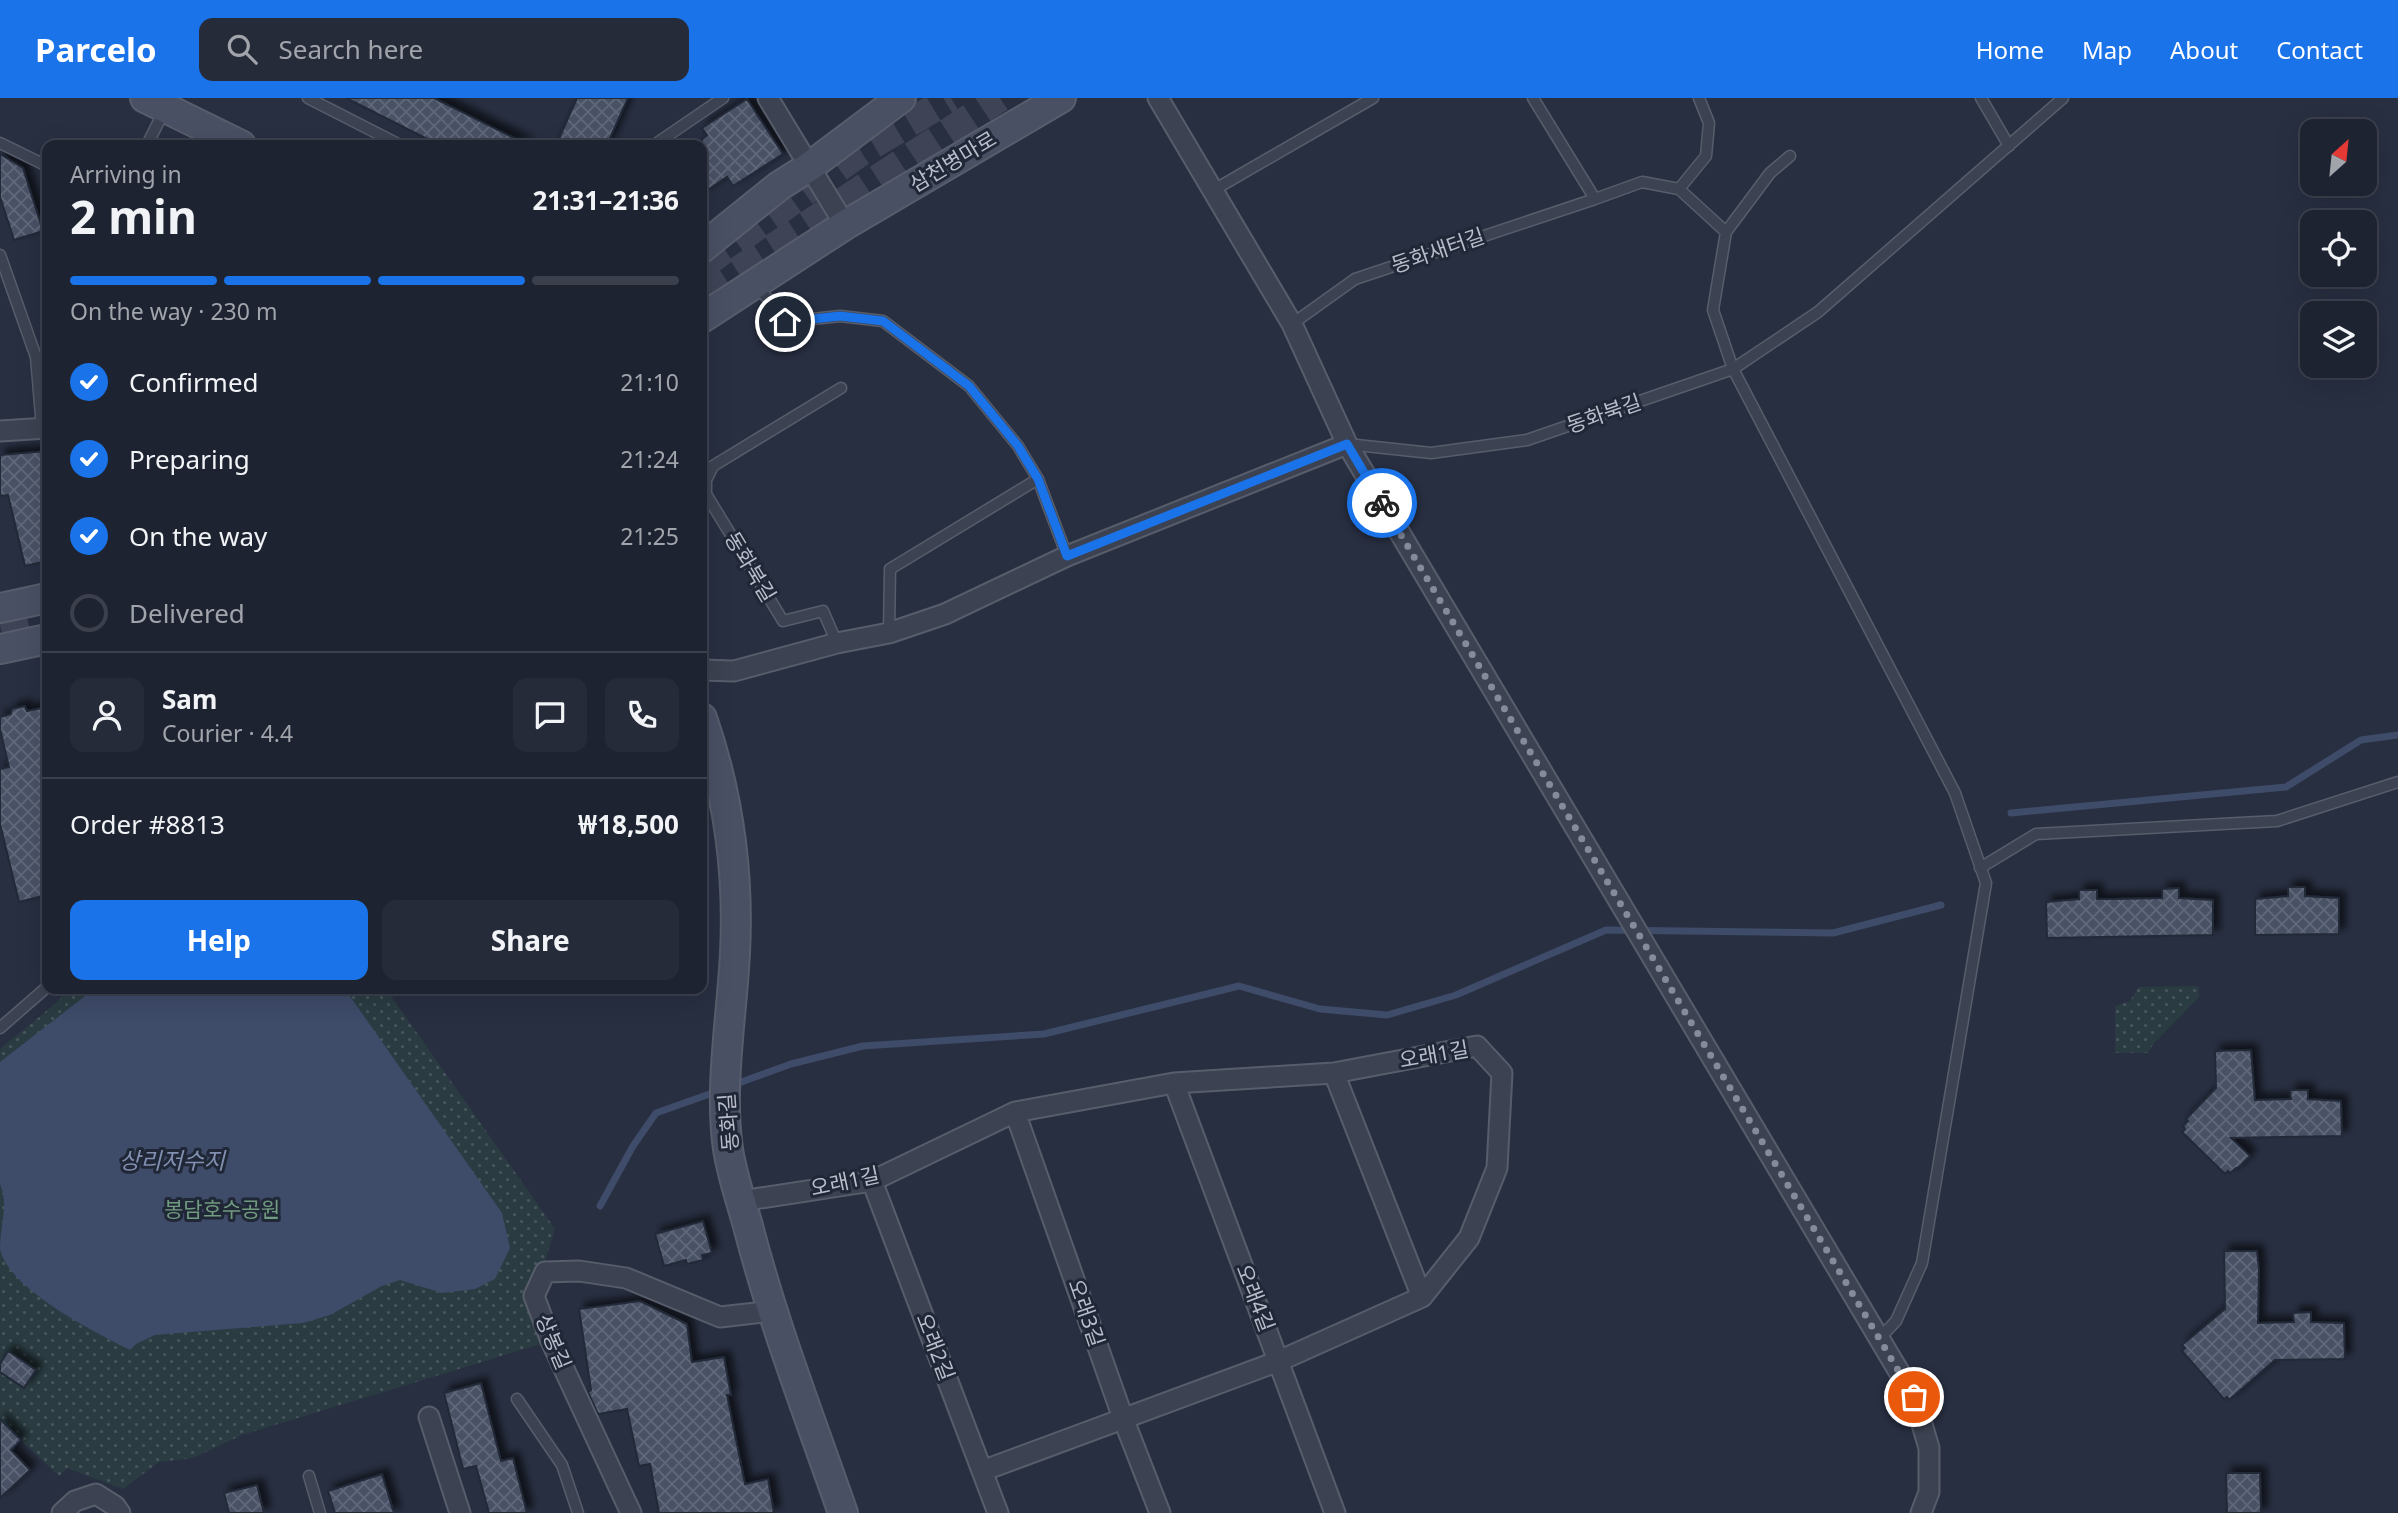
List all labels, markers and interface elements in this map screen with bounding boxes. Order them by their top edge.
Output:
search box [199,18,689,81]
text: Parcelo [35,27,157,72]
icon: search [223,30,261,68]
text: Search here [279,31,423,67]
text: Home [1976,33,2044,66]
text: Map [2082,33,2132,66]
text: About [2170,33,2238,66]
text: Contact [2276,33,2363,66]
north arrow [2300,119,2376,196]
map controls [2300,119,2377,378]
street label: 삼천병마로 [904,124,1001,198]
text: Arriving in [70,158,182,190]
text: 21:31–21:36 [532,182,679,218]
text: 2 min [70,185,197,247]
button: locate [2300,210,2377,287]
street label: 동화새터길 [1387,221,1488,279]
pin [755,292,815,352]
text: On the way · 230 m [70,295,277,327]
button: layers [2300,301,2377,378]
icon: home [766,303,804,341]
icon: check [70,363,108,401]
text: Confirmed [129,364,259,400]
text: 21:10 [620,366,679,398]
street label: 동화북길 [1563,387,1645,439]
icon: check [70,440,108,478]
text: Preparing [129,441,250,477]
text: 21:24 [620,443,679,475]
courier [1347,468,1417,538]
icon: bike [1363,484,1401,522]
icon: check [70,517,108,555]
text: On the way [129,518,267,554]
text: 21:25 [620,520,679,552]
street label: 동화북길 [719,526,783,607]
text: Delivered [129,595,245,631]
button: person [70,678,144,752]
button: chat [513,678,587,752]
button: phone [605,678,679,752]
text: Sam [162,681,217,717]
text: Courier · 4.4 [162,717,293,749]
text: Order #8813 [70,806,225,842]
text: ₩18,500 [578,806,679,842]
button: Help [70,900,368,980]
button: Share [382,900,679,980]
street label: 오래1길 [1397,1034,1471,1074]
street label: 동화길 [712,1092,744,1152]
water label: 상리저수지 [119,1144,227,1176]
street label: 오래1길 [808,1160,882,1202]
park label: 봉담호수공원 [164,1195,280,1223]
street label: 오래4길 [1230,1260,1282,1335]
street label: 오래3길 [1062,1275,1112,1350]
street label: 상봉길 [530,1309,578,1374]
street label: 오래2길 [910,1309,962,1384]
pin [1884,1367,1944,1427]
icon: bag [1895,1378,1933,1416]

